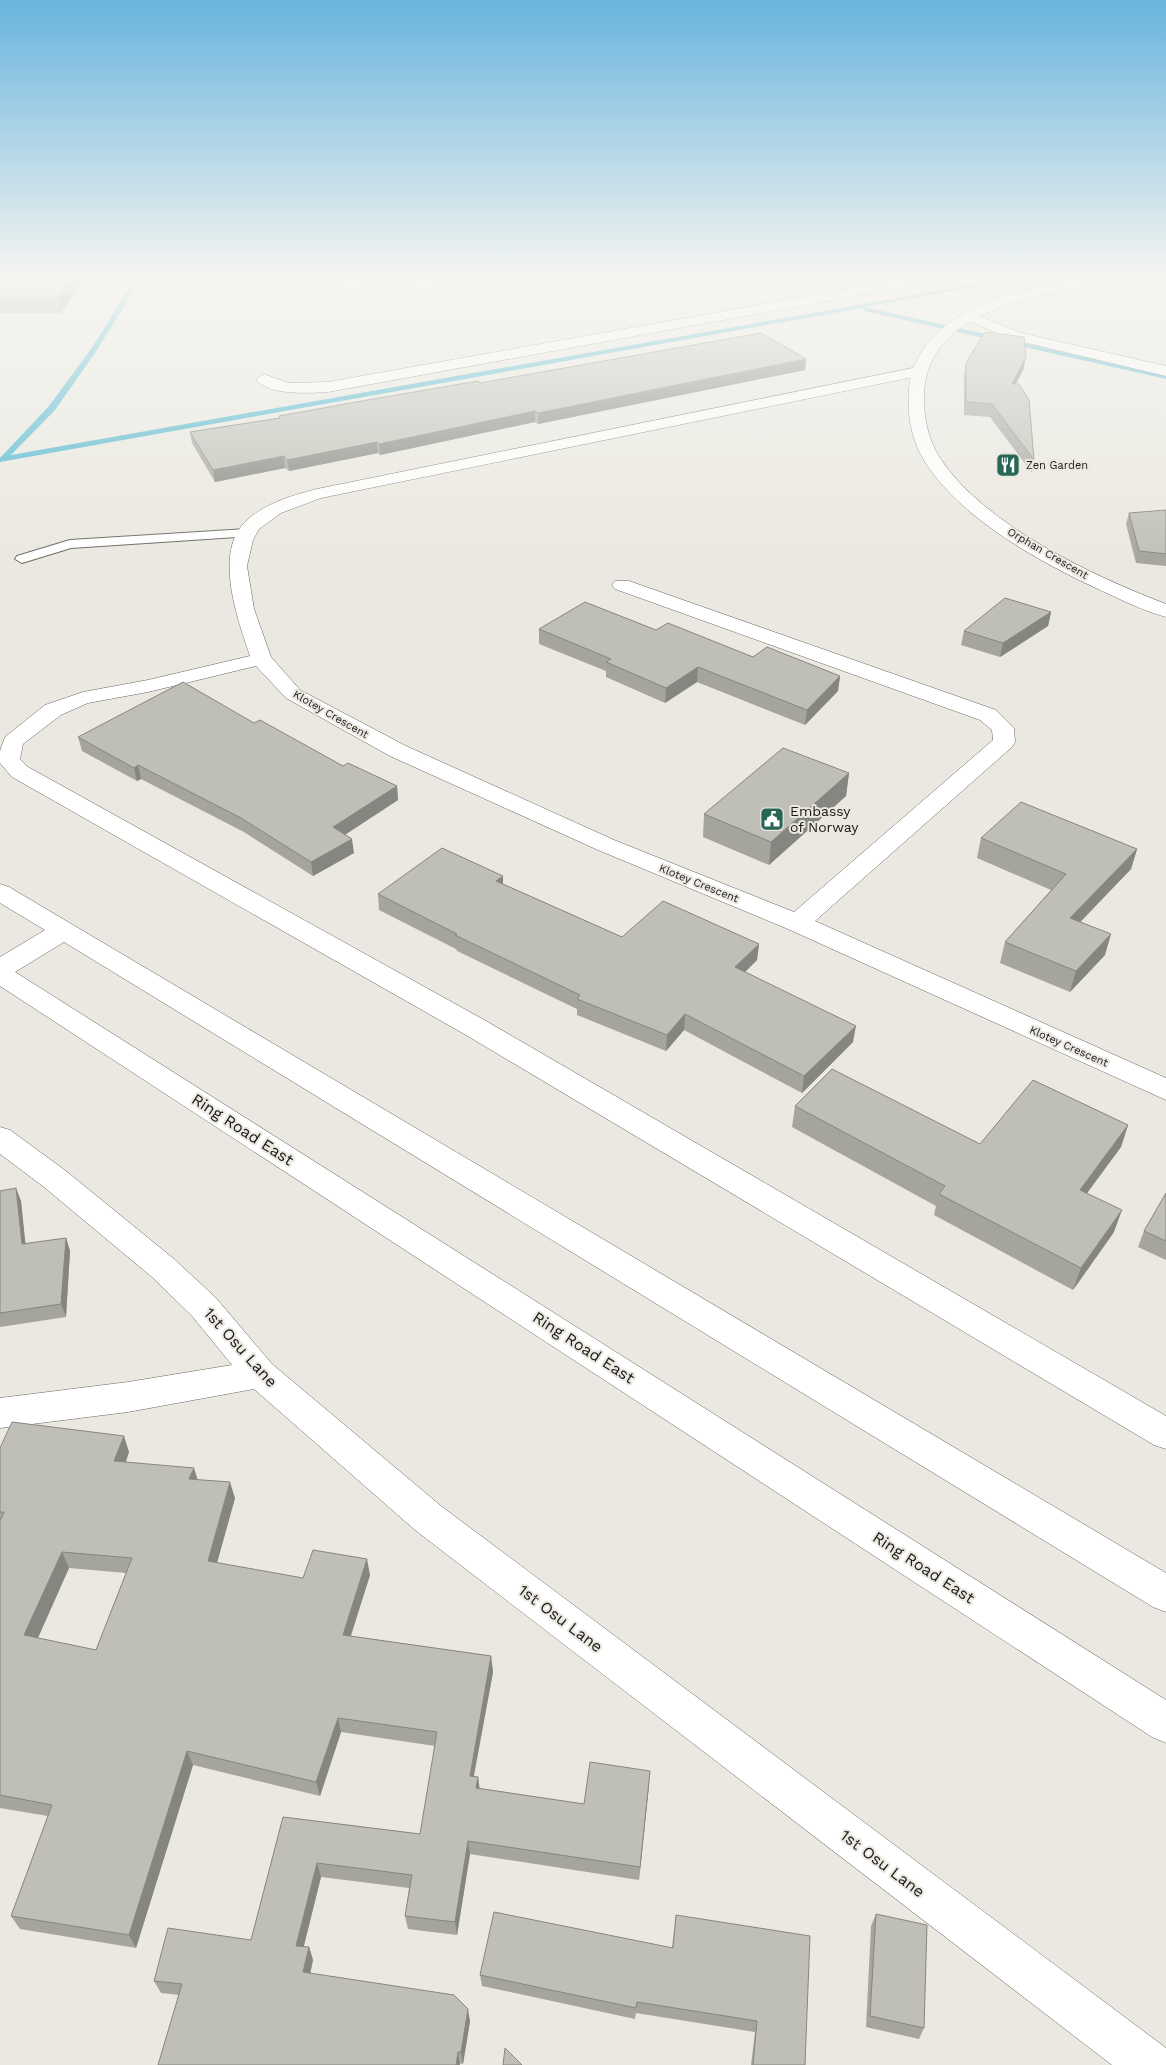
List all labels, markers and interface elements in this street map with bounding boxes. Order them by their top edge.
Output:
restaurant icon: Zen Garden [995,452,1021,478]
place label: Zen Garden [1026,459,1088,472]
street label: Orphan Crescent [1005,525,1091,582]
street label: Klotey Crescent [291,688,371,741]
place label: Embassy of Norway [790,803,859,835]
public building icon: Embassy of Norway [759,806,785,832]
street label: Klotey Crescent [657,862,741,906]
street label: Klotey Crescent [1027,1023,1111,1070]
street label: Ring Road East [188,1089,297,1170]
street label: 1st Osu Lane [200,1304,281,1391]
street label: Ring Road East [529,1307,638,1388]
street label: Ring Road East [869,1527,978,1608]
street label: 1st Osu Lane [515,1581,606,1656]
street label: 1st Osu Lane [837,1826,928,1901]

